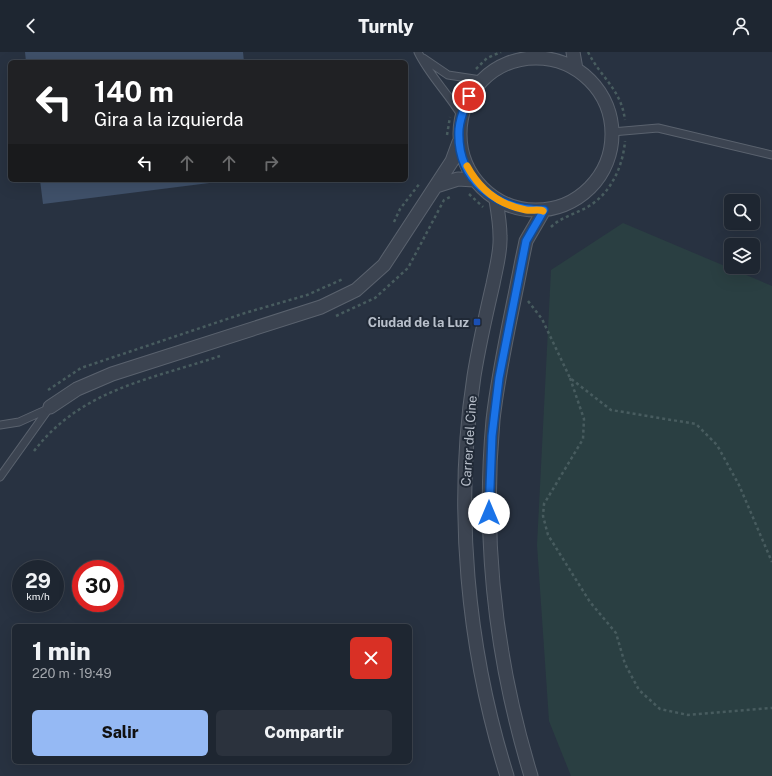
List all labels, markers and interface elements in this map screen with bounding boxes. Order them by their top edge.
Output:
icon: back [20,15,42,37]
icon: person [730,15,752,37]
text: Turnly [358,16,414,37]
text: 140 m [94,75,174,108]
icon: left [28,76,80,128]
pin [452,79,486,113]
icon: arrive [458,85,480,107]
text: Gira a la izquierda [94,109,243,130]
icon: left [134,152,156,174]
icon: ahead [176,152,198,174]
icon: ahead [218,152,240,174]
icon: right [260,152,282,174]
map controls [724,194,760,274]
button: search [724,194,760,230]
button: layers [724,238,760,274]
place label: Ciudad de la Luz [368,315,470,330]
marker: Ciudad de la Luz [472,317,482,327]
street label: Carrer del Cine [458,395,480,487]
position arrow [468,492,510,534]
speed limit sign: 30 [72,560,124,612]
text: 29 [25,569,51,593]
text: km/h [26,590,50,602]
text: 1 min [32,637,91,665]
button: close [350,637,392,679]
text: 220 m · 19:49 [32,666,112,681]
button: Salir [32,710,208,756]
button: Compartir [216,710,392,756]

